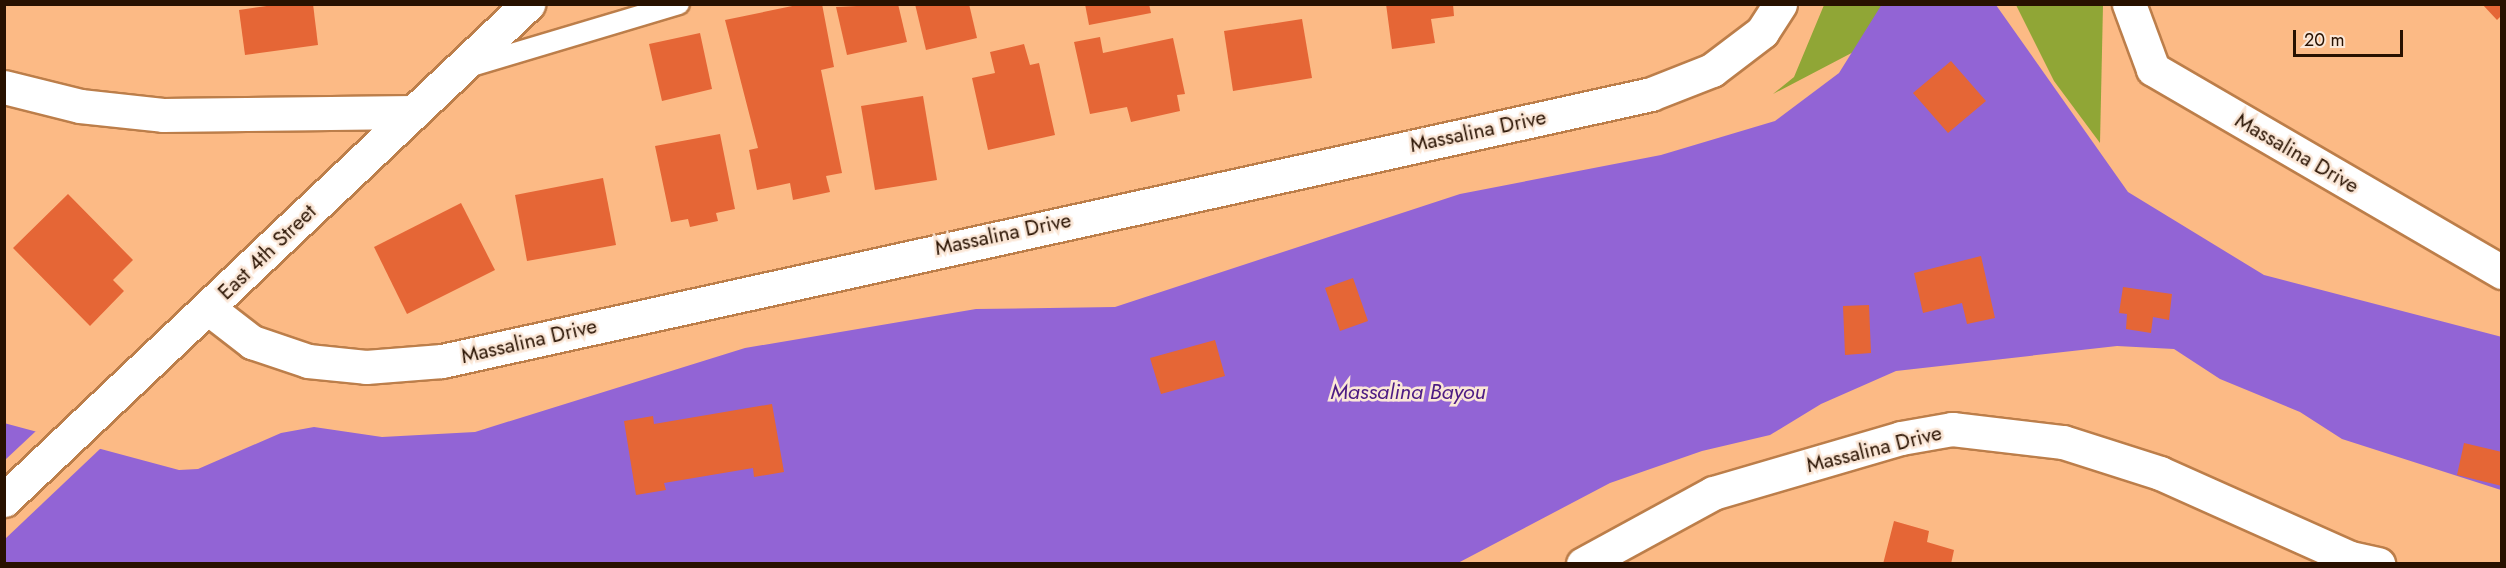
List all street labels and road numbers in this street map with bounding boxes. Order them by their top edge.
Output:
street label: Massalina Drive [1408,104,1548,158]
street label: Massalina Drive [2231,107,2363,199]
street label: East 4th Street [213,199,321,305]
street label: Massalina Drive [933,207,1073,261]
street label: Massalina Drive [459,313,599,369]
street label: Massalina Drive [1804,420,1944,478]

